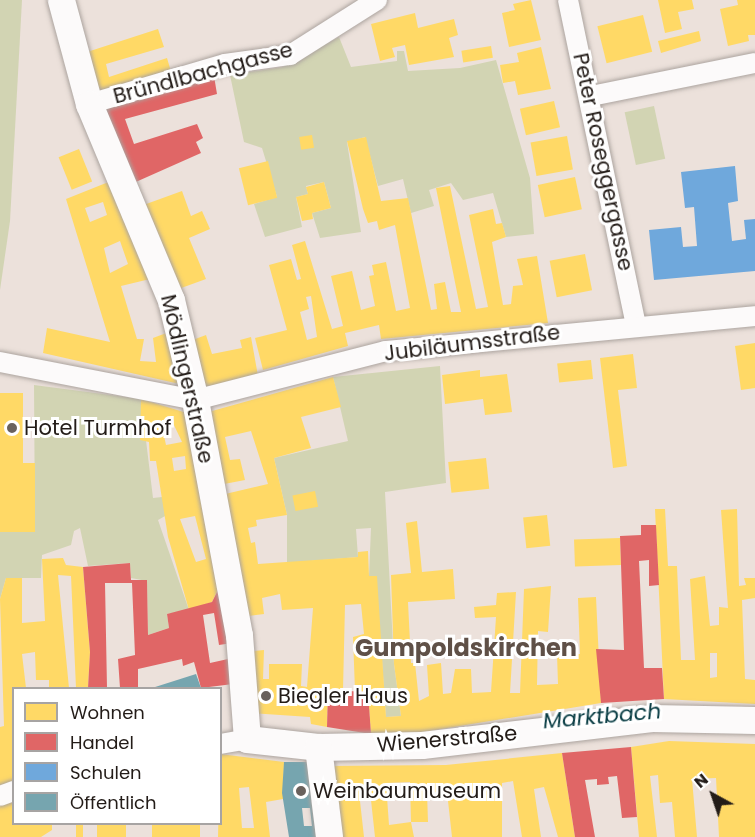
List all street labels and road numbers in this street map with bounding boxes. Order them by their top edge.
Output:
street label: Bründlbachgasse [110,37,296,109]
street label: Peter Roseggergasse [568,51,638,273]
street label: Mödlingerstraße [155,292,219,466]
street label: Jubiläumsstraße [382,320,562,366]
street label: Wienerstraße [376,720,518,758]

